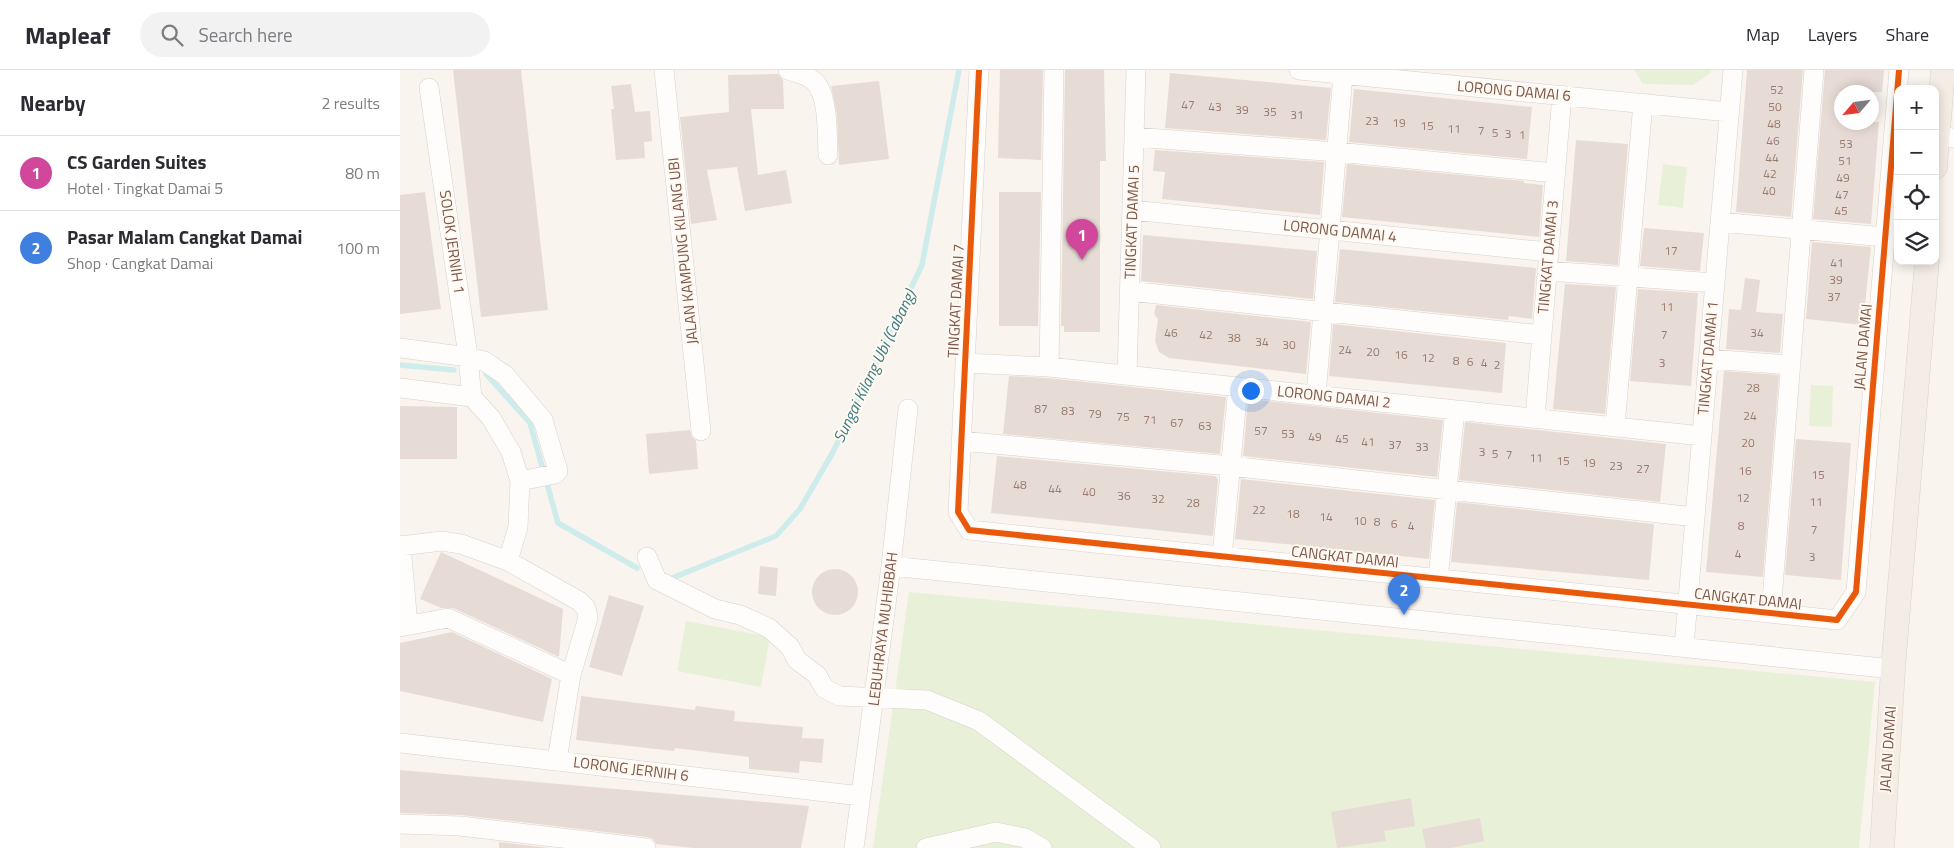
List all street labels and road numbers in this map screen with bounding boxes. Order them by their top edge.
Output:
street label: LORONG DAMAI 6 [1456,74,1572,107]
street label: JALAN KAMPUNG KILANG UBI [661,156,704,346]
street label: TINGKAT DAMAI 5 [1118,164,1145,279]
street label: SOLOK JERNIH 1 [434,189,471,295]
street label: TINGKAT DAMAI 3 [1531,199,1564,315]
street label: LORONG DAMAI 4 [1282,213,1398,248]
street label: TINGKAT DAMAI 7 [941,243,970,359]
street label: TINGKAT DAMAI 1 [1691,300,1724,416]
street label: JALAN DAMAI [1847,303,1878,391]
street label: LORONG DAMAI 2 [1276,379,1392,414]
street label: CANGKAT DAMAI [1290,539,1400,574]
street label: LEBUHRAYA MUHIBBAH [862,551,903,707]
street label: CANGKAT DAMAI [1693,581,1803,616]
street label: JALAN DAMAI [1873,705,1902,793]
street label: LORONG JERNIH 6 [572,750,690,787]

